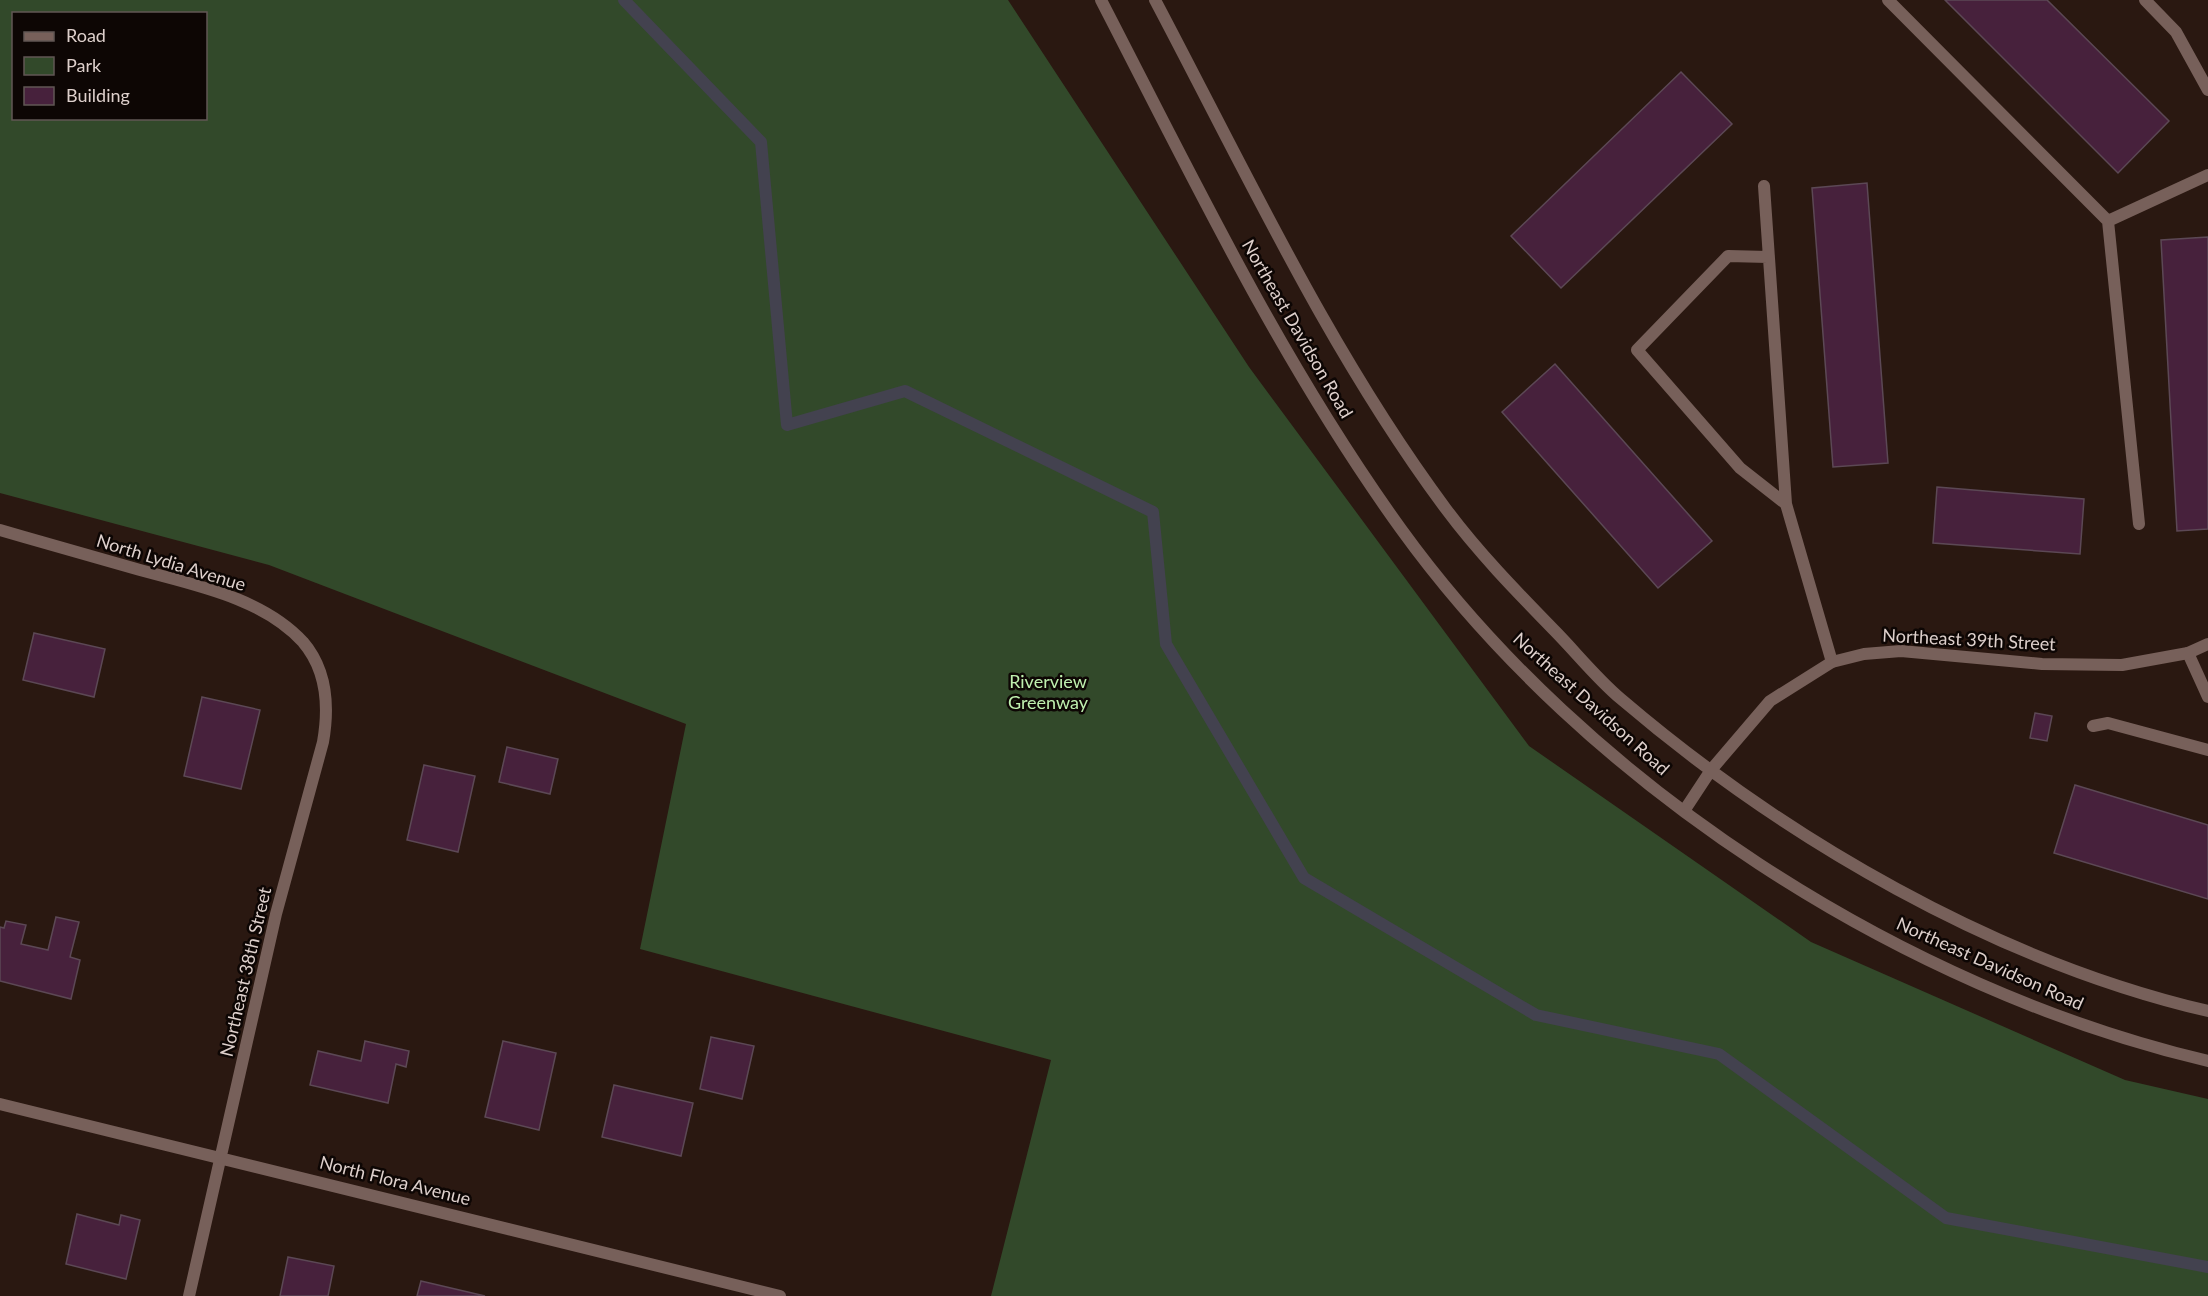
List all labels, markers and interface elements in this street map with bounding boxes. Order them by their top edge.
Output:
legend [12,12,207,120]
text: Road [66,24,106,46]
text: Park [66,54,102,76]
text: Building [66,84,130,106]
street label: Northeast Davidson Road [1238,235,1358,422]
street label: North Lydia Avenue [94,529,249,595]
street label: Northeast 39th Street [1882,623,2057,655]
street label: Northeast Davidson Road [1509,627,1674,779]
park label: Riverview Greenway [1008,670,1089,713]
street label: Northeast 38th Street [215,884,275,1059]
street label: Northeast Davidson Road [1893,912,2087,1014]
street label: North Flora Avenue [318,1151,473,1209]

